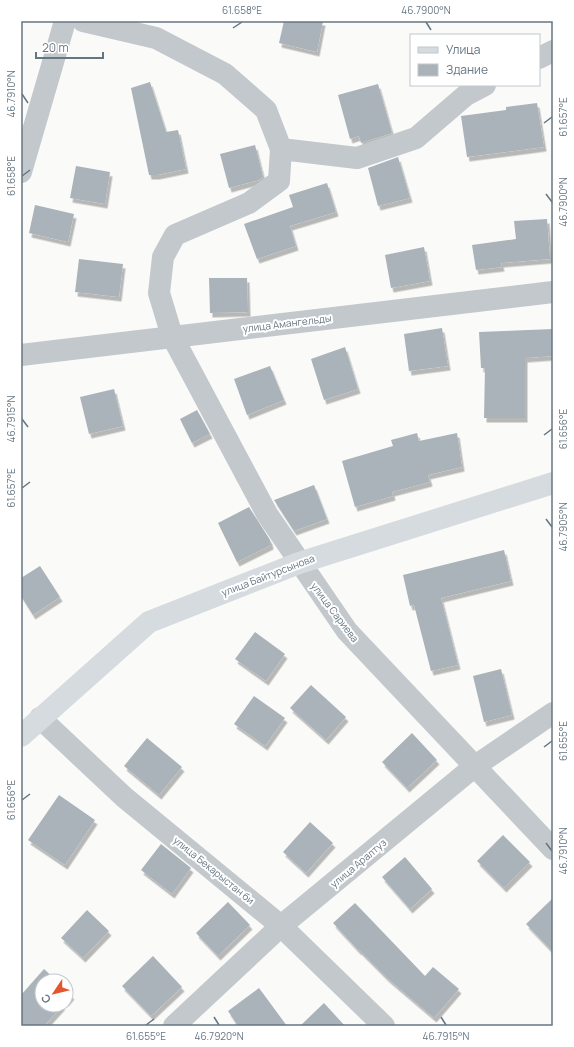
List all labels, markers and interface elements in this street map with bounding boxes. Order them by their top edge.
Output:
text: 61.658°E [222,3,262,17]
text: 46.7900°N [401,3,451,17]
scale bar [36,34,103,60]
legend [410,34,540,86]
text: 20 m [42,39,69,56]
text: Улица [446,41,480,58]
text: Здание [446,61,488,78]
text: 46.7910°N [4,70,18,118]
text: 61.657°E [556,97,570,137]
text: 61.658°E [4,156,18,196]
text: 46.7900°N [556,177,570,227]
street label: улица Амангельды [242,311,332,335]
text: 46.7915°N [4,395,18,442]
text: 61.656°E [556,408,570,449]
text: 61.657°E [4,468,18,508]
text: 46.7905°N [556,502,570,552]
street label: улица Байтурсынова [219,551,317,599]
street label: улица Сариева [308,579,362,645]
text: 61.655°E [556,721,570,761]
text: 61.656°E [4,779,18,820]
text: 46.7910°N [556,827,570,875]
street label: улица Бекарыстан би [171,833,257,907]
street label: улица Аралтуз [327,835,389,891]
north arrow [34,973,74,1013]
text: С [37,991,54,1007]
text: 61.655°E [126,1029,166,1043]
text: 46.7920°N [194,1029,244,1043]
text: 46.7915°N [423,1029,470,1043]

